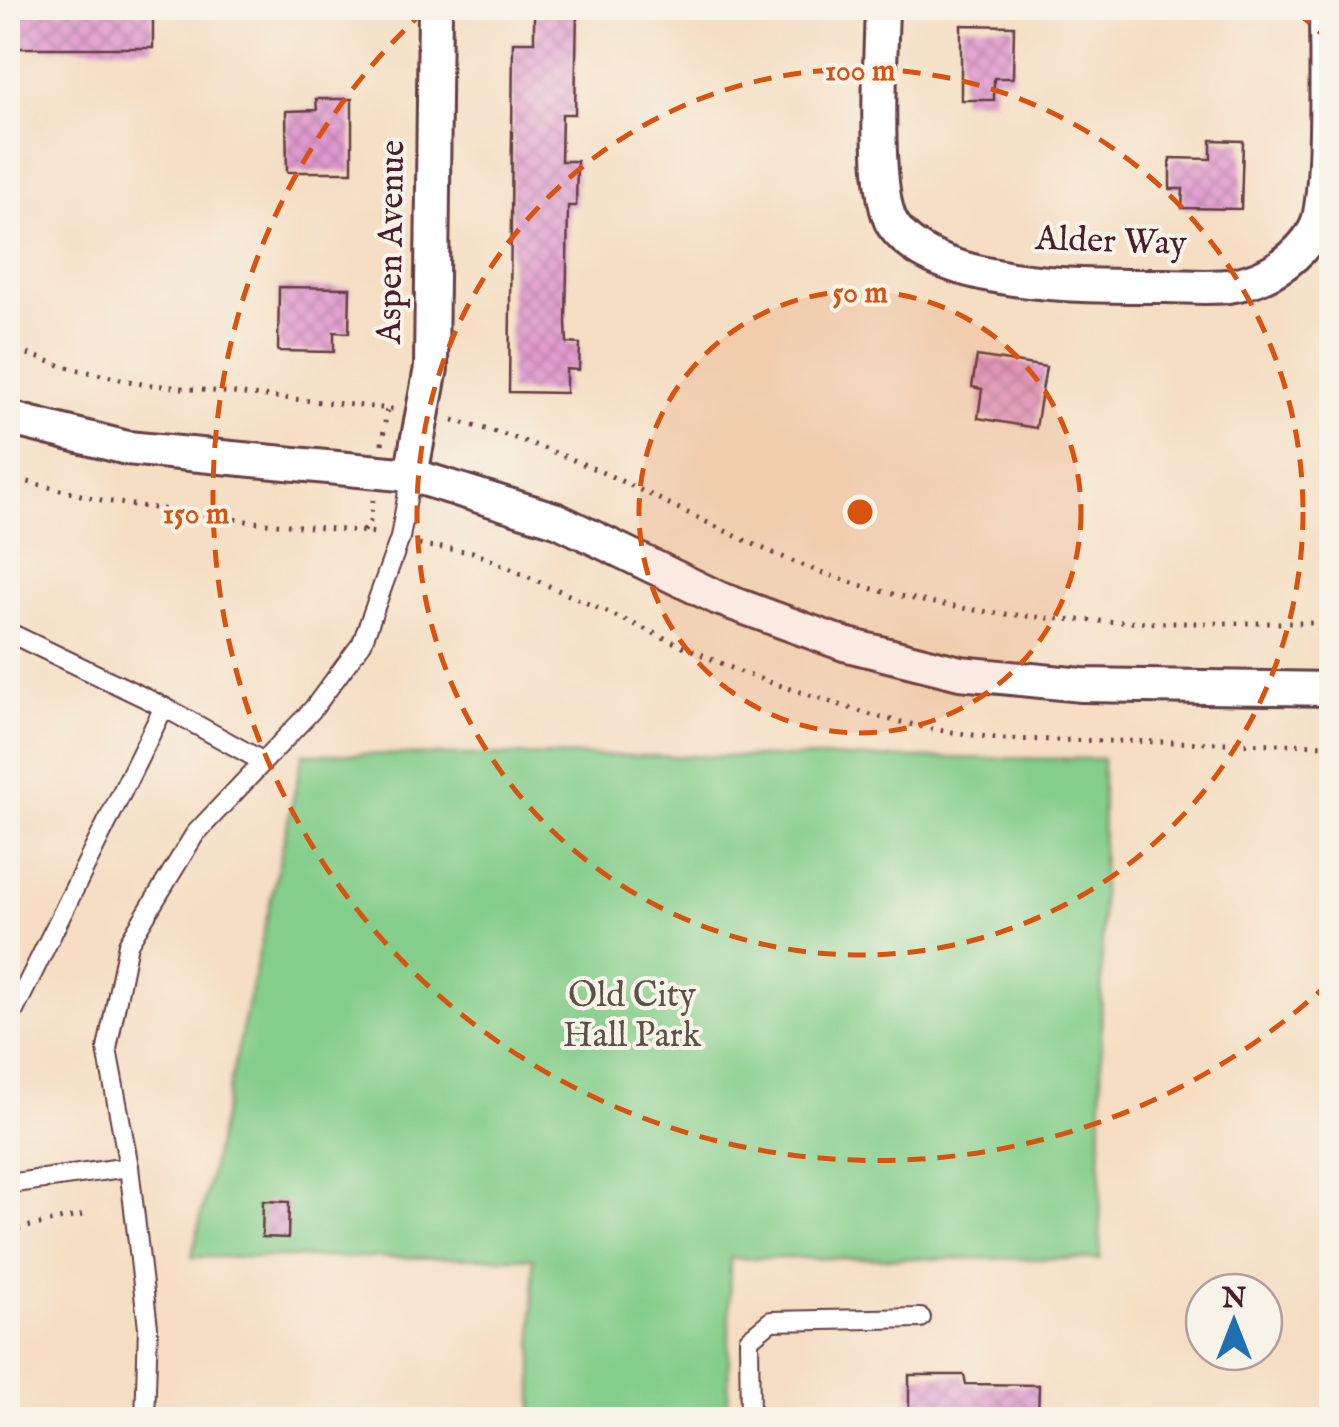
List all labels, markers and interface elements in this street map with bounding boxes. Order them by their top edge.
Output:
text: 100 m [825,53,895,91]
street label: Aspen Avenue [368,140,416,345]
street label: Alder Way [1033,217,1188,267]
text: 50 m [832,275,888,313]
centre of rings [842,494,878,530]
text: 150 m [163,496,229,534]
park label: Old City Hall Park [563,974,702,1059]
north arrow [1184,1272,1284,1372]
text: N [1221,1282,1246,1317]

